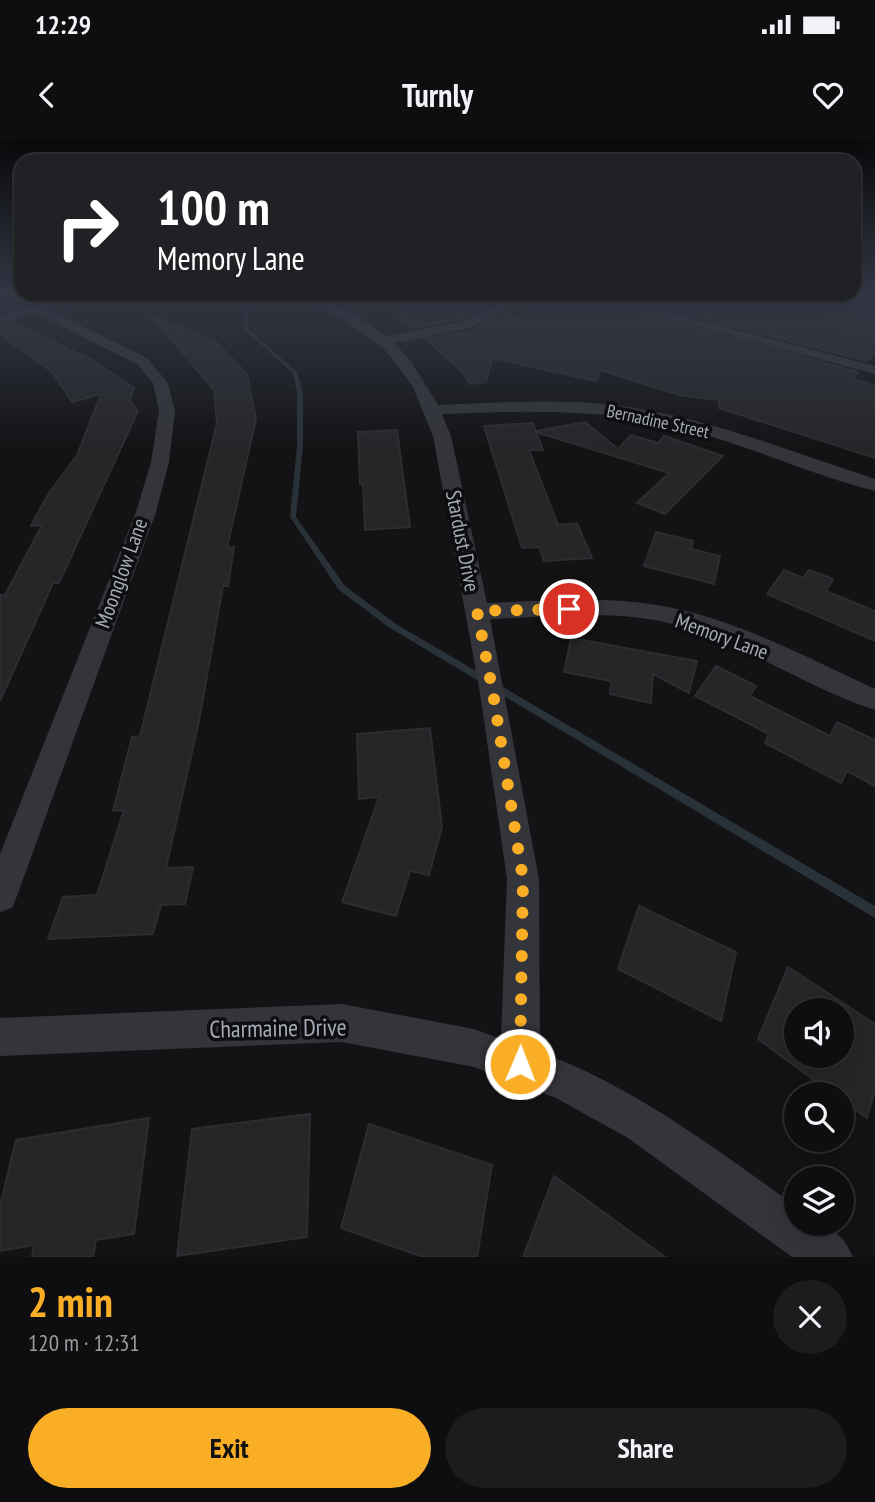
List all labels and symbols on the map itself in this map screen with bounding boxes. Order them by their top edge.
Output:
street label: Bernadine Street [605,399,711,443]
street label: Stardust Drive [440,488,486,594]
street label: Moonglow Lane [89,514,153,632]
pin [539,579,599,639]
street label: Memory Lane [672,607,772,665]
street label: Charmaine Drive [209,1011,347,1045]
position arrow [483,1027,557,1101]

